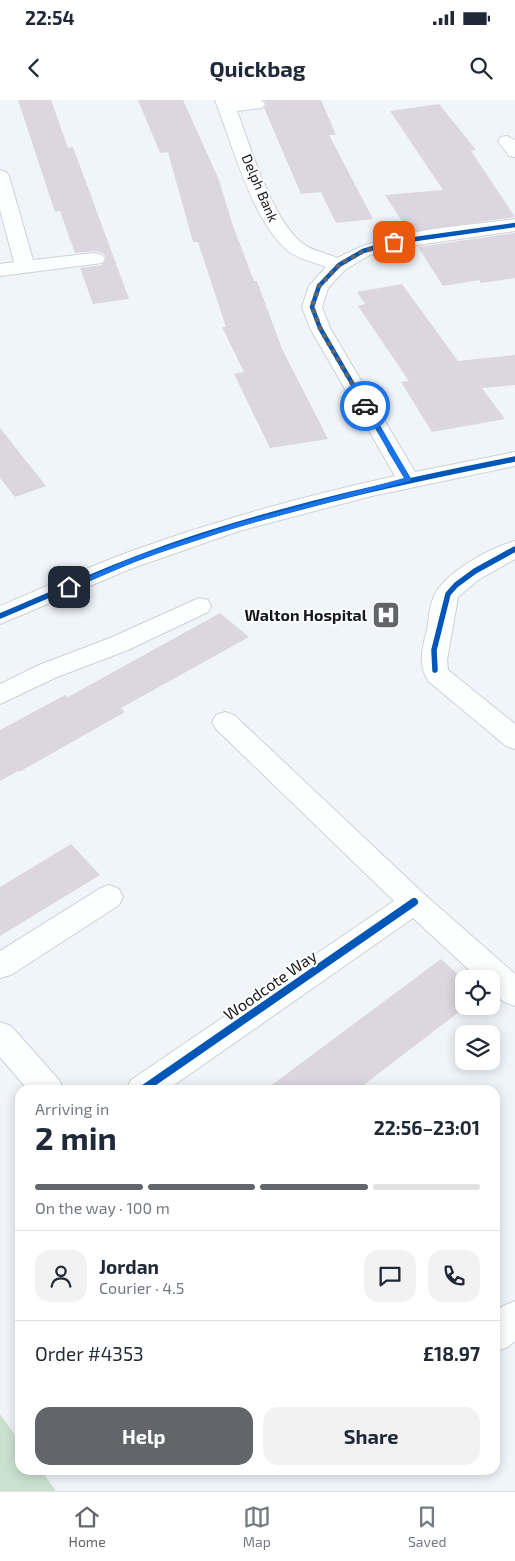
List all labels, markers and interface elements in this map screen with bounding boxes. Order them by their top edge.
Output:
text: 22:54 [25,6,75,29]
icon: back [20,54,48,82]
icon: search [467,54,495,82]
text: Quickbag [209,55,306,81]
street label: Delph Bank [239,151,282,224]
pin [373,221,415,263]
icon: bag [380,228,408,256]
courier [340,381,390,431]
icon: car [351,392,379,420]
pin [48,566,90,608]
icon: home [55,573,83,601]
hospital icon: Walton Hospital [371,600,401,630]
place label: Walton Hospital [244,605,368,624]
street label: Woodcote Way [220,945,320,1024]
map controls [455,970,500,1070]
button: locate [455,970,500,1015]
button: layers [455,1025,500,1070]
text: Arriving in [35,1099,109,1118]
text: 22:56–23:01 [374,1116,480,1139]
text: 2 min [35,1118,117,1156]
text: On the way · 100 m [35,1198,170,1217]
button: person [35,1250,87,1302]
button: chat [364,1250,416,1302]
button: phone [428,1250,480,1302]
text: Jordan [99,1255,159,1278]
text: Courier · 4.5 [99,1278,184,1297]
text: Order #4353 [35,1342,144,1365]
text: £18.97 [423,1342,480,1365]
button: Help [35,1407,253,1465]
button: Share [263,1407,480,1465]
tab: Home [69,1503,106,1550]
tab: Map [243,1503,271,1550]
tab: Saved [408,1503,446,1550]

